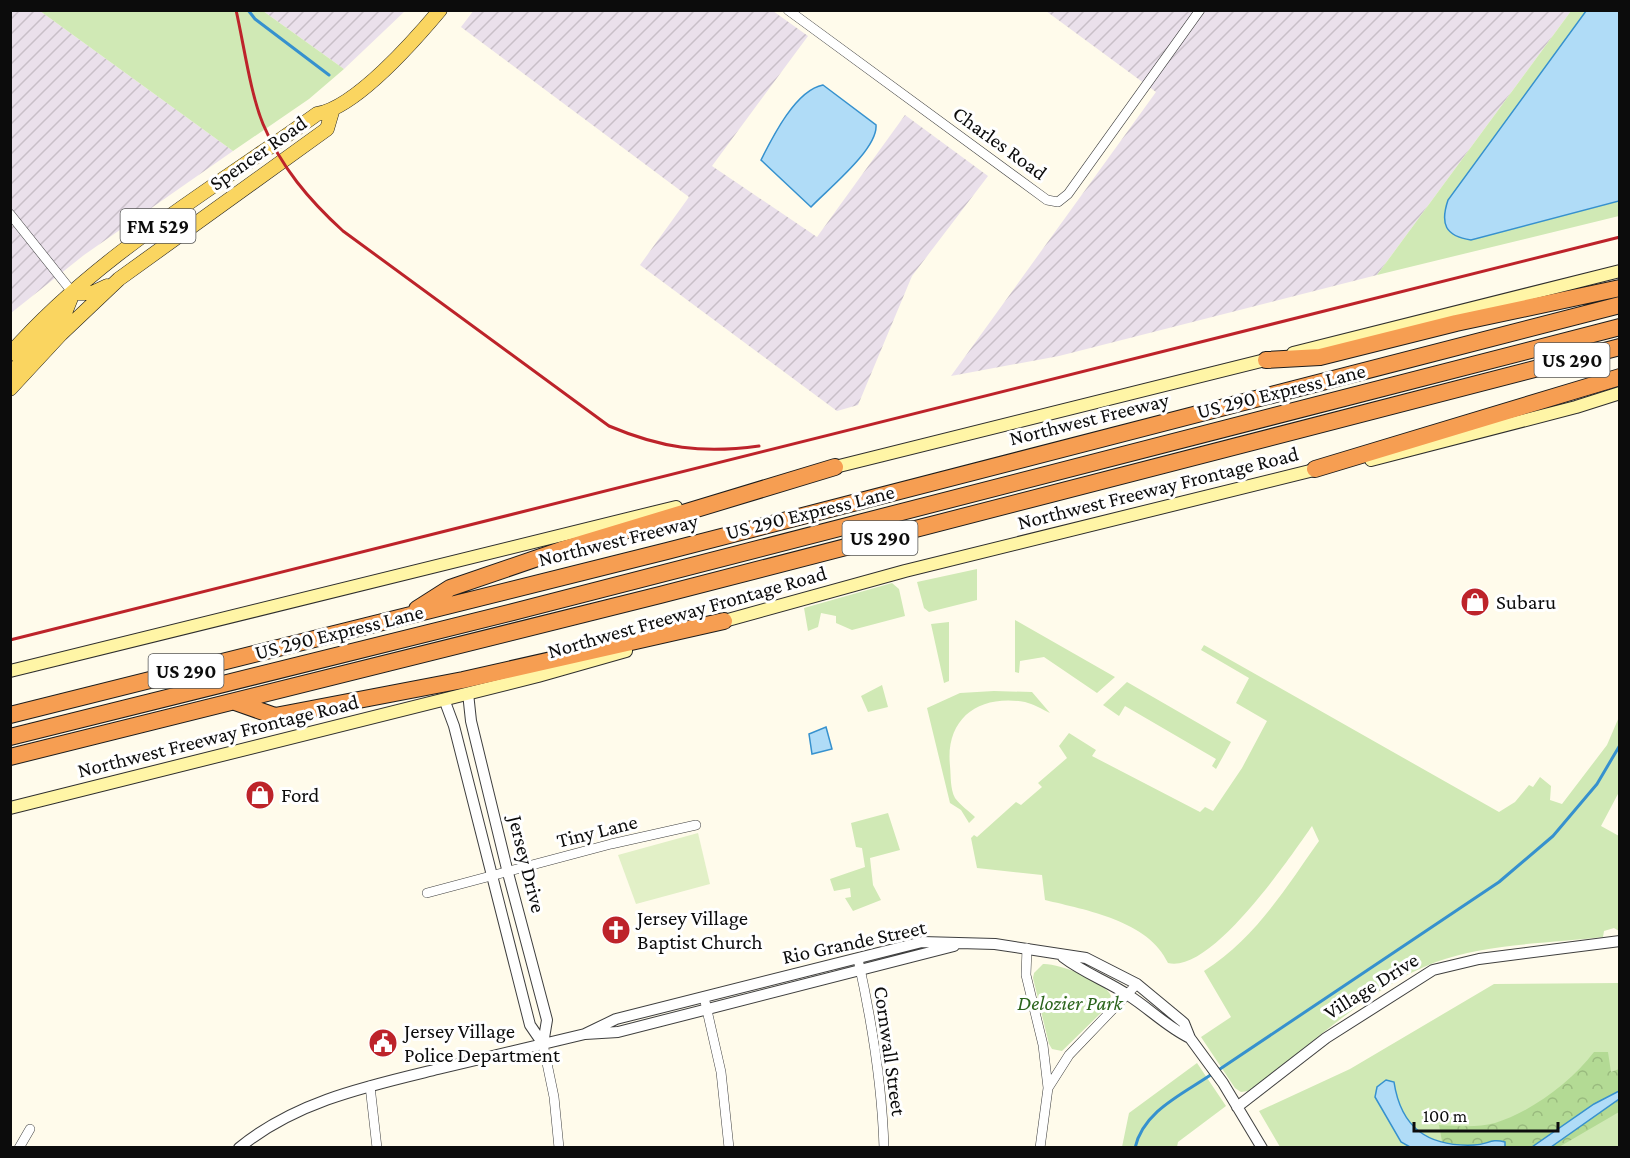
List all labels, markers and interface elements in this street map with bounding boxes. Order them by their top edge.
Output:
street label: Charles Road [948,101,1052,185]
street label: Spencer Road [205,111,311,195]
road number: FM 529 [120,209,195,243]
road number: US 290 [1534,343,1610,377]
street label: US 290 Express Lane [1194,358,1368,424]
street label: Northwest Freeway [1007,387,1172,450]
street label: Northwest Freeway Frontage Road [1015,441,1301,535]
street label: US 290 Express Lane [723,479,897,545]
street label: Northwest Freeway [536,508,701,571]
road number: US 290 [842,521,918,555]
street label: Northwest Freeway Frontage Road [545,561,829,663]
shop icon: Subaru [1459,586,1491,618]
place label: Subaru [1496,590,1556,614]
street label: US 290 Express Lane [252,599,426,665]
road number: US 290 [148,654,224,688]
street label: Northwest Freeway Frontage Road [75,689,361,783]
shop icon: Ford [244,779,276,811]
place label: Ford [281,783,319,807]
street label: Tiny Lane [554,809,640,853]
street label: Jersey Drive [503,811,551,915]
place label: Jersey Village Baptist Church [635,906,763,954]
church icon: Jersey Village Baptist Church [600,914,632,946]
street label: Rio Grande Street [780,915,929,969]
street label: Village Drive [1319,948,1423,1024]
street label: Cornwall Street [869,985,911,1118]
park label: Delozier Park [1017,991,1123,1015]
place label: Jersey Village Police Department [402,1019,561,1067]
public building icon: Jersey Village Police Department [367,1027,399,1059]
scale bar [1414,1095,1558,1133]
text: 100 m [1423,1106,1468,1126]

